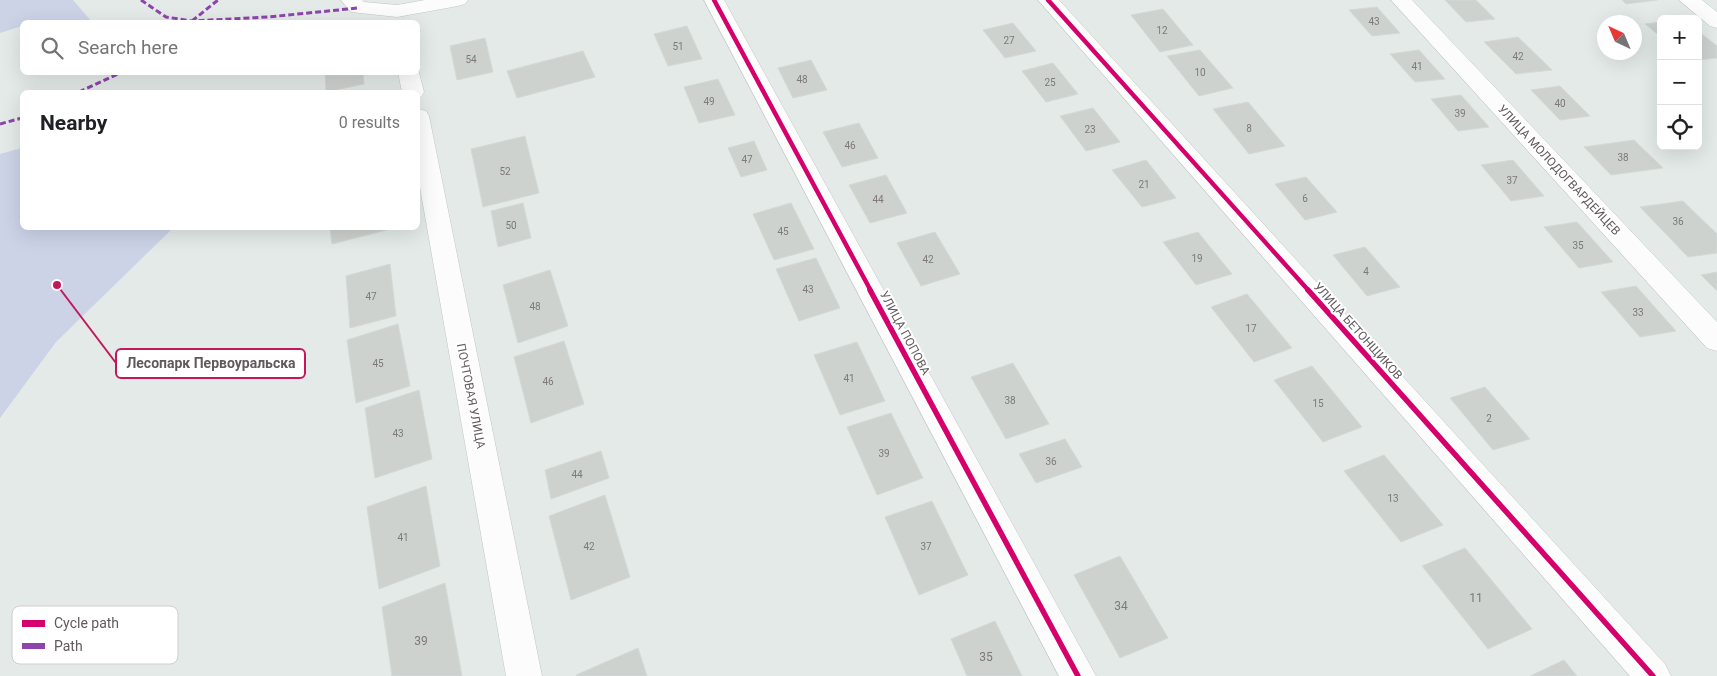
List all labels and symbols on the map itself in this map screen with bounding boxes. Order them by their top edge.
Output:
north arrow [1597,15,1642,60]
house number: 43 [1368,16,1380,27]
house number: 12 [1156,25,1168,36]
house number: 27 [1003,35,1015,46]
house number: 51 [672,41,684,52]
house number: 42 [1512,51,1524,62]
house number: 54 [465,54,477,65]
house number: 41 [1411,61,1423,72]
house number: 10 [1194,67,1206,78]
house number: 48 [796,74,808,85]
house number: 25 [1044,77,1056,88]
house number: 49 [703,96,715,107]
house number: 40 [1554,98,1566,109]
street label: УЛИЦА МОЛОДОГВАРДЕЙЦЕВ [1495,101,1624,238]
house number: 39 [1454,108,1466,119]
house number: 8 [1246,123,1252,134]
house number: 23 [1084,124,1096,135]
house number: 46 [844,140,856,151]
house number: 38 [1617,152,1629,163]
house number: 47 [741,154,753,165]
house number: 52 [499,166,511,177]
house number: 37 [1506,175,1518,186]
house number: 21 [1138,179,1150,190]
house number: 6 [1302,193,1308,204]
house number: 44 [872,194,884,205]
house number: 36 [1672,216,1684,227]
house number: 50 [505,220,517,231]
house number: 45 [777,226,789,237]
house number: 35 [1572,240,1584,251]
house number: 19 [1191,253,1203,264]
house number: 42 [922,254,934,265]
house number: 4 [1363,266,1369,277]
street label: УЛИЦА БЕТОНЩИКОВ [1311,280,1405,382]
house number: 43 [802,284,814,295]
street label: УЛИЦА ПОПОВА [877,289,933,377]
house number: 47 [365,291,377,302]
house number: 48 [529,301,541,312]
house number: 33 [1632,307,1644,318]
house number: 17 [1245,323,1257,334]
street label: ПОЧТОВАЯ УЛИЦА [454,342,488,450]
callout: Лесопарк Первоуральска [116,349,305,378]
text: Лесопарк Первоуральска [126,355,296,371]
house number: 45 [372,358,384,369]
house number: 41 [843,373,855,384]
house number: 46 [542,376,554,387]
house number: 38 [1004,395,1016,406]
house number: 15 [1312,398,1324,409]
house number: 2 [1486,413,1492,424]
house number: 43 [392,428,404,439]
house number: 39 [878,448,890,459]
house number: 36 [1045,456,1057,467]
house number: 44 [571,469,583,480]
house number: 13 [1387,493,1399,504]
house number: 41 [397,532,409,543]
house number: 42 [583,541,595,552]
house number: 37 [920,541,932,552]
house number: 11 [1469,591,1483,605]
house number: 34 [1114,599,1128,613]
legend [12,606,178,664]
text: Cycle path [54,615,119,631]
house number: 39 [414,634,428,648]
text: Path [54,638,83,654]
house number: 35 [979,650,993,664]

